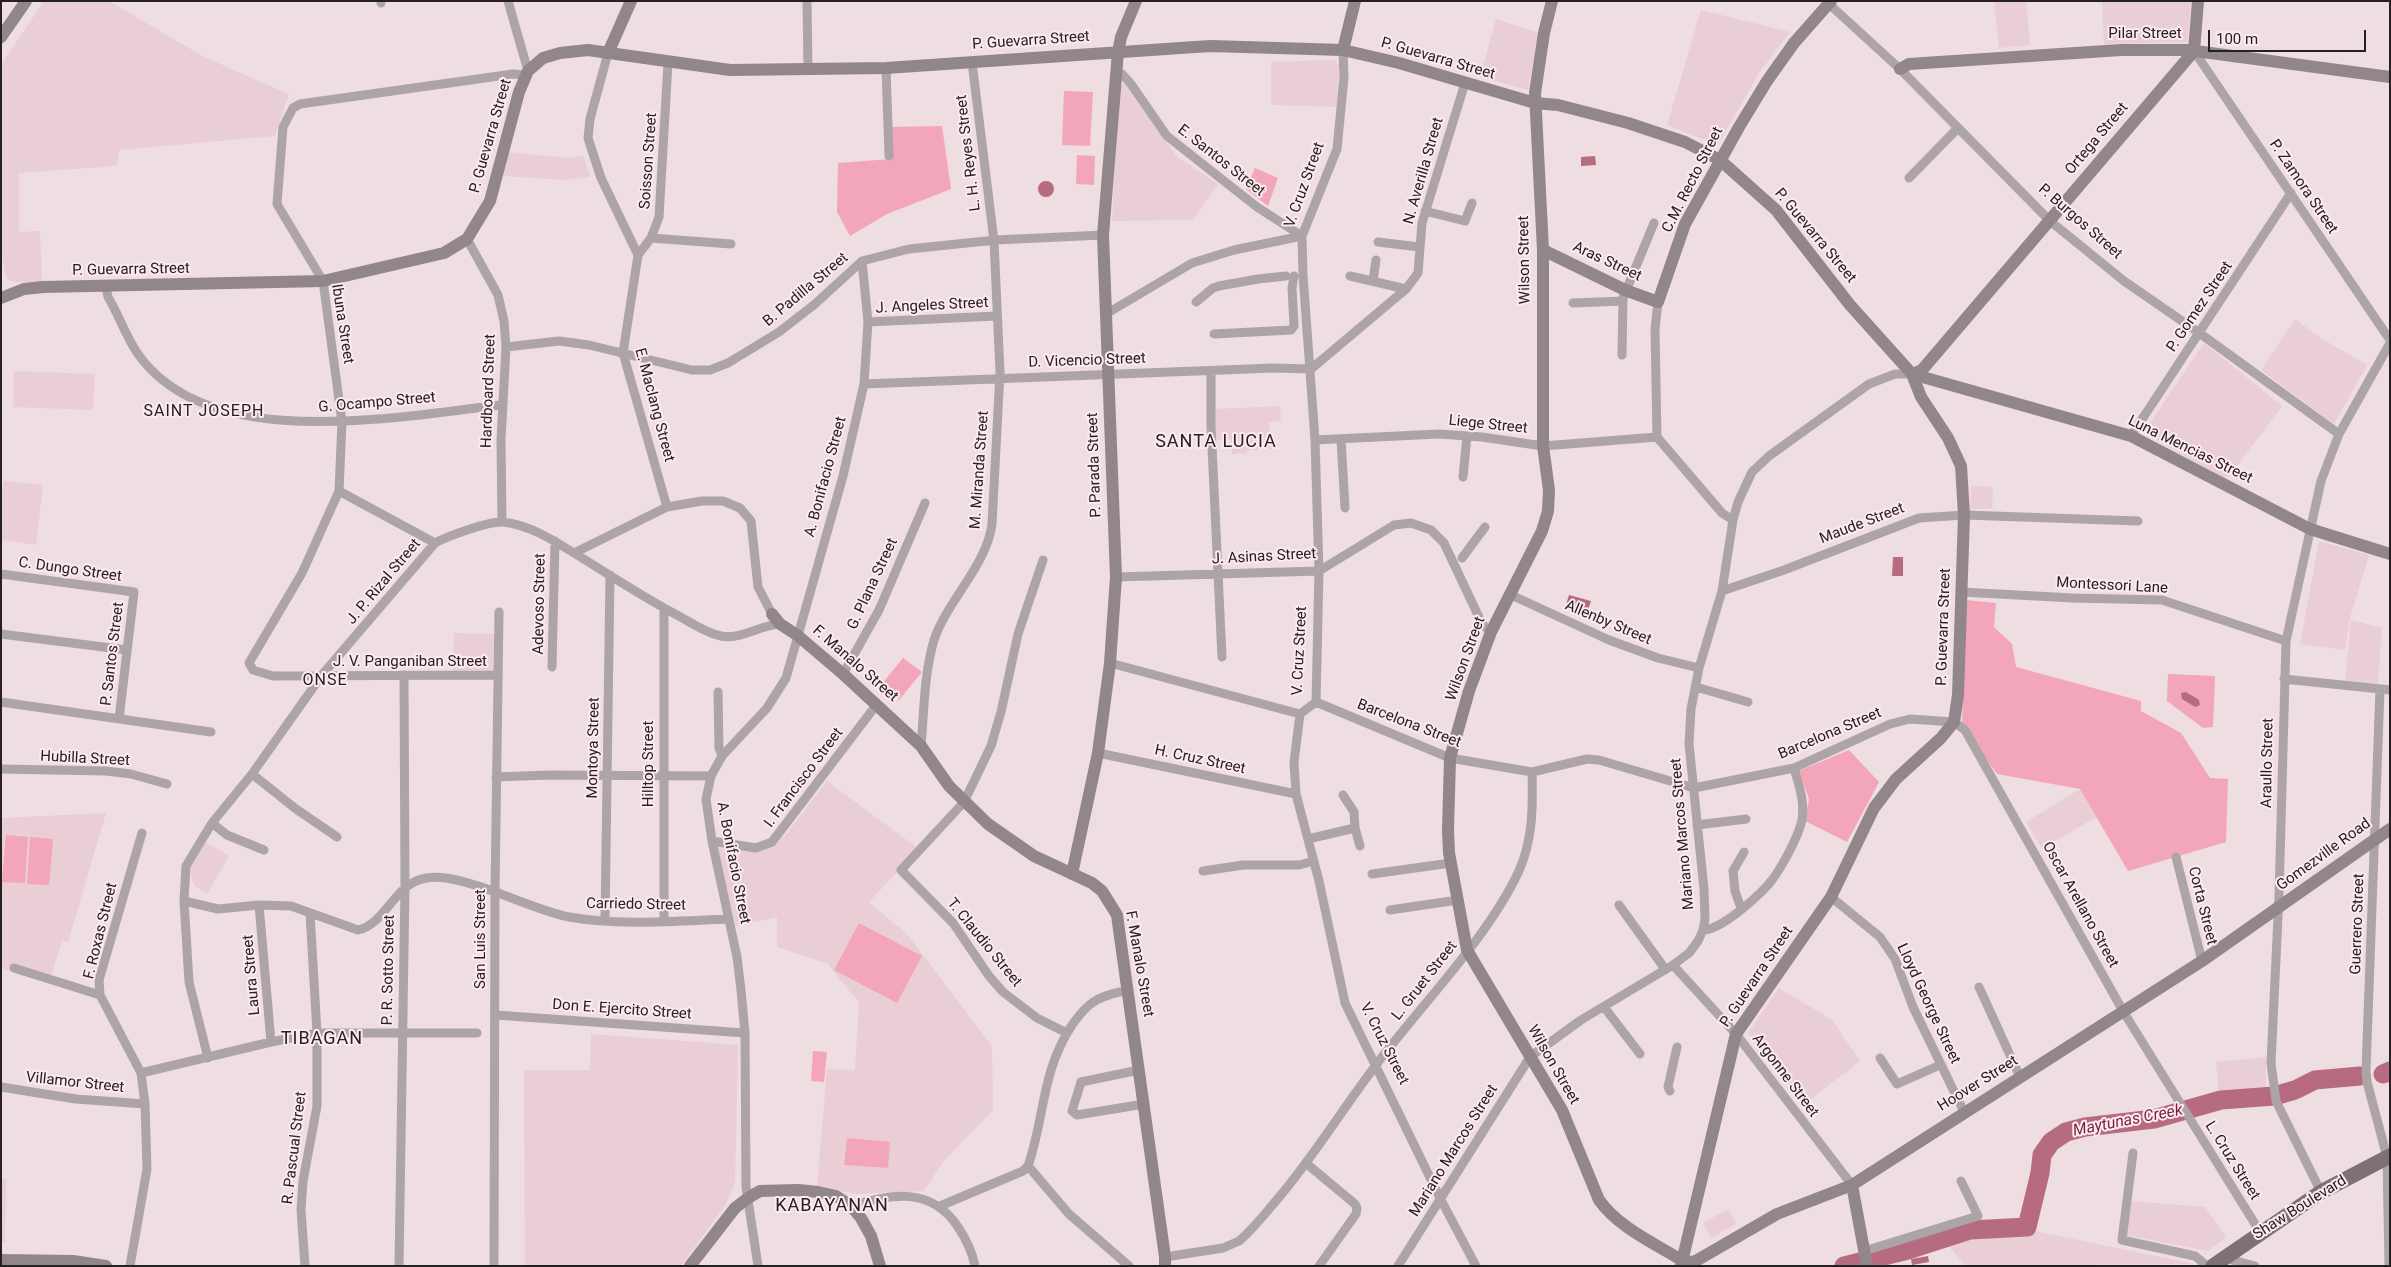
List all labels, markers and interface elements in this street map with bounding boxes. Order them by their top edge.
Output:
scale bar [2211,20,2368,52]
street label: Pilar Street [2108,25,2182,43]
street label: P. Guevarra Street [972,28,1090,54]
text: 100 m [2216,30,2258,48]
street label: P. Guevarra Street [1379,34,1497,84]
street label: P. Guevarra Street [466,77,516,195]
street label: L. H. Reyes Street [953,94,985,212]
street label: Ortega Street [2062,99,2132,179]
street label: Soisson Street [637,112,661,210]
street label: N. Averilla Street [1400,115,1448,227]
street label: E. Santos Street [1174,121,1268,201]
street label: C.M. Recto Street [1659,124,1727,236]
street label: P. Zamora Street [2265,136,2341,238]
street label: V. Cruz Street [1281,140,1329,230]
street label: P. Burgos Street [2034,181,2126,263]
street label: P. Guevarra Street [1770,185,1860,287]
street label: Wilson Street [1515,216,1535,304]
street label: Aras Street [1570,238,1644,286]
street label: B. Padilla Street [760,249,852,331]
street label: P. Gomez Street [2163,258,2237,356]
street label: P. Guevarra Street [72,260,190,280]
street label: Ibuna Street [327,283,357,365]
street label: J. Angeles Street [875,294,989,318]
street label: Hardboard Street [478,334,500,448]
street label: E. Maclang Street [630,346,678,464]
street label: D. Vicencio Street [1028,350,1146,372]
street label: G. Ocampo Street [318,389,436,417]
district label: SAINT JOSEPH [142,402,266,422]
street label: M. Miranda Street [967,410,993,530]
street label: P. Parada Street [1084,412,1106,518]
street label: Liege Street [1448,412,1528,438]
street label: Luna Mencias Street [2125,412,2255,488]
street label: A. Bonifacio Street [801,415,851,539]
district label: SANTA LUCIA [1154,431,1278,453]
street label: Maude Street [1817,500,1907,548]
street label: G. Plana Street [844,535,902,633]
street label: J. P. Rizal Street [343,536,425,628]
street label: J. Asinas Street [1211,545,1317,569]
street label: Adevoso Street [530,553,550,655]
street label: C. Dungo Street [17,554,123,586]
street label: P. Guevarra Street [1933,568,1955,686]
street label: Montessori Lane [2056,574,2168,598]
street label: Allenby Street [1562,597,1654,649]
street label: P. Santos Street [98,601,128,707]
street label: V. Cruz Street [1289,606,1311,696]
street label: Wilson Street [1442,614,1490,704]
street label: F. Manalo Street [809,622,901,706]
street label: J. V. Panganiban Street [333,653,487,671]
district label: ONSE [302,671,348,691]
street label: Barcelona Street [1354,696,1464,752]
street label: Montoya Street [584,697,604,799]
street label: Barcelona Street [1776,704,1884,764]
street label: Araullo Street [2258,718,2278,808]
street label: Hilltop Street [640,721,658,807]
street label: I. Francisco Street [761,725,847,831]
street label: H. Cruz Street [1153,742,1247,778]
street label: Hubilla Street [40,748,130,770]
street label: Mariano Marcos Street [1667,757,1699,911]
street label: A. Bonifacio Street [712,800,754,926]
street label: Gomezville Road [2274,815,2374,895]
street label: Oscar Arellano Street [2038,839,2122,971]
street label: Corta Street [2184,865,2220,947]
street label: Guerrero Street [2347,873,2369,975]
street label: F. Roxas Street [80,881,122,981]
street label: San Luis Street [472,889,490,989]
street label: Carriedo Street [586,895,686,915]
street label: T. Claudio Street [943,895,1025,991]
street label: F. Manalo Street [1121,910,1157,1018]
street label: P. R. Sotto Street [379,915,399,1025]
street label: P. Guevarra Street [1717,923,1797,1031]
street label: Laura Street [240,934,264,1016]
street label: L. Gruet Street [1389,938,1461,1024]
street label: Lloyd George Street [1892,941,1964,1067]
street label: Don E. Ejercito Street [552,996,692,1024]
street label: V. Cruz Street [1356,1000,1412,1088]
street label: Wilson Street [1523,1022,1583,1108]
district label: TIBAGAN [280,1028,364,1050]
street label: Argonne Street [1748,1031,1822,1121]
street label: Hoover Street [1935,1052,2021,1116]
street label: Villamor Street [25,1069,125,1097]
street label: Mariano Marcos Street [1406,1082,1502,1220]
street label: R. Pascual Street [279,1091,311,1205]
water label: Maytunas Creek [2072,1101,2184,1141]
street label: L. Cruz Street [2201,1118,2263,1204]
street label: Shaw Boulevard [2250,1172,2350,1244]
district label: KABAYANAN [774,1195,890,1217]

